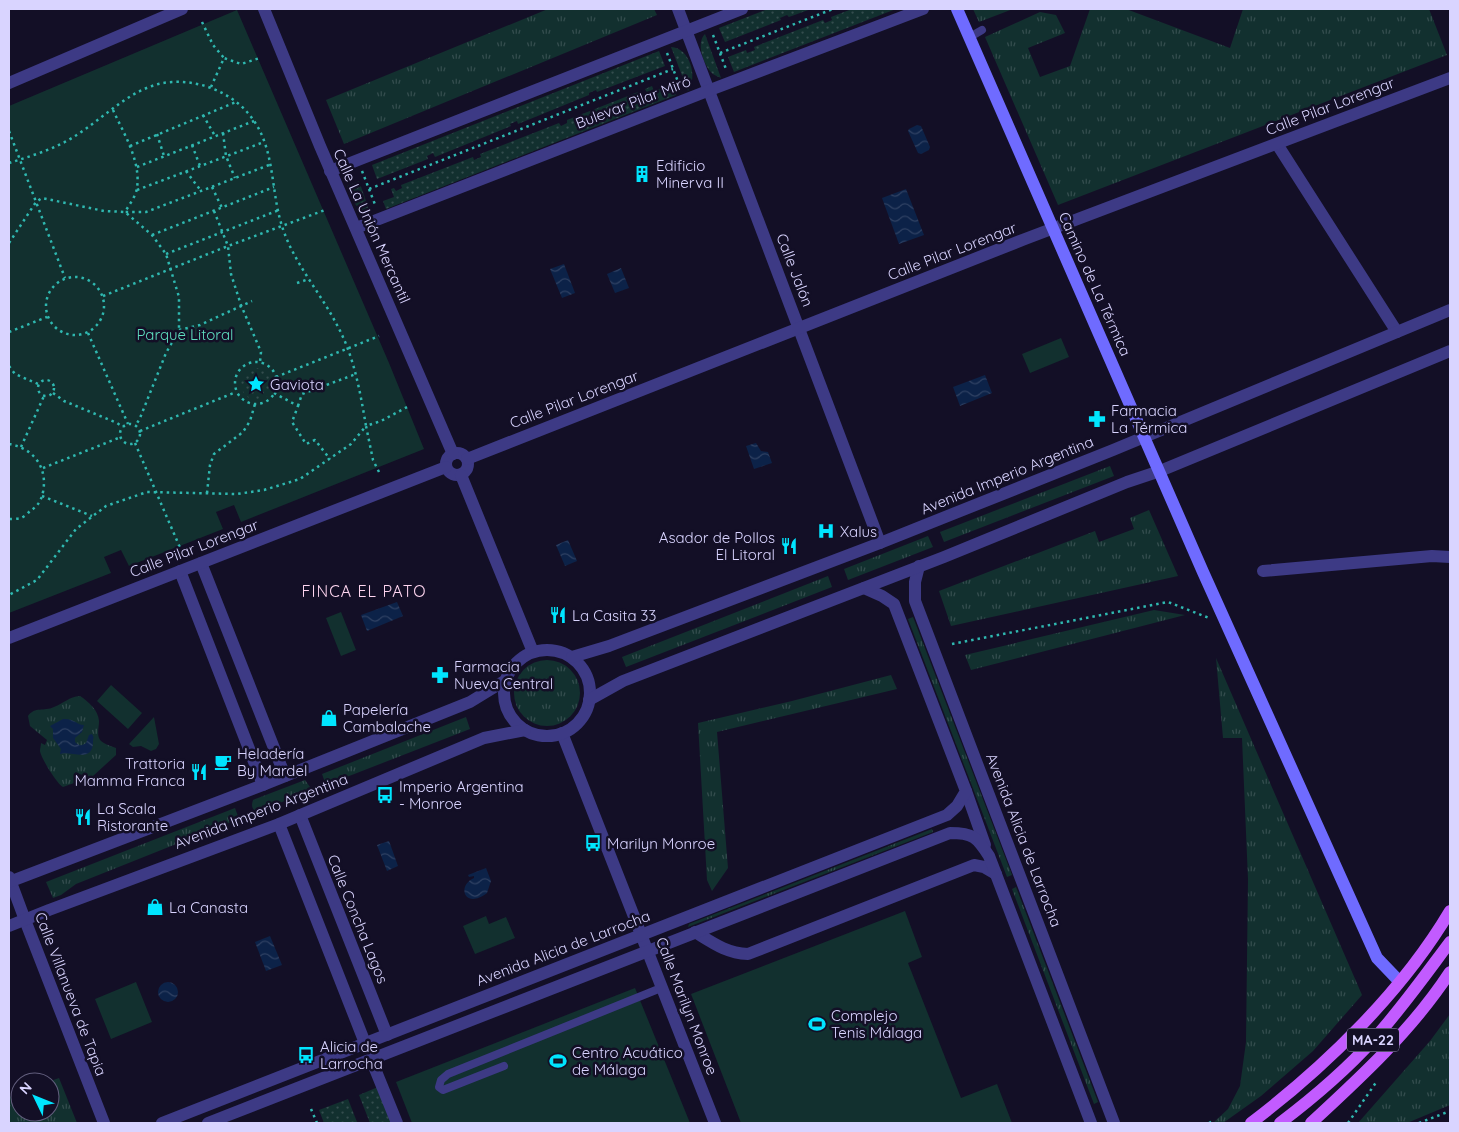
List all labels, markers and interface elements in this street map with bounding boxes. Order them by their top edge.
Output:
street label: Bulevar Pilar Miró [573,71,693,133]
street label: Calle Pilar Lorengar [1263,73,1397,139]
street label: Calle La Unión Mercantil [329,146,415,306]
place label: Edificio Minerva II [656,156,724,192]
building icon: Edificio Minerva II [632,164,652,184]
street label: Camino de La Térmica [1055,209,1135,359]
street label: Calle Pilar Lorengar [885,218,1019,284]
street label: Calle Jalón [772,231,818,309]
park label: Parque Litoral [137,325,234,344]
street label: Calle Pilar Lorengar [507,366,641,432]
place icon: Gaviota [246,374,266,394]
place label: Gaviota [270,375,324,394]
place label: Farmacia La Térmica [1111,401,1187,437]
pharmacy icon: Farmacia La Térmica [1087,409,1107,429]
street label: Avenida Imperio Argentina [918,432,1096,518]
street label: Calle Pilar Lorengar [127,515,261,581]
hospital icon: Xalus [816,521,836,541]
place label: Xalus [840,522,877,541]
place label: Asador de Pollos El Litoral [659,528,775,564]
restaurant icon: Asador de Pollos El Litoral [779,536,799,556]
district label: FINCA EL PATO [302,581,426,601]
restaurant icon: La Casita 33 [548,605,568,625]
place label: La Casita 33 [572,606,656,625]
place label: Farmacia Nueva Central [454,657,553,693]
pharmacy icon: Farmacia Nueva Central [430,665,450,685]
place label: Papelería Cambalache [343,700,431,736]
shop icon: Papelería Cambalache [319,708,339,728]
place label: Heladería By Mardel [237,744,307,780]
street label: Avenida Alicia de Larrocha [982,750,1066,930]
cafe icon: Heladería By Mardel [213,752,233,772]
place label: Trattoria Mamma Franca [74,754,185,790]
restaurant icon: Trattoria Mamma Franca [189,762,209,782]
street label: Avenida Imperio Argentina [172,769,350,853]
place label: Imperio Argentina - Monroe [399,777,524,813]
bus stop icon: Imperio Argentina - Monroe [375,785,395,805]
place label: La Scala Ristorante [97,799,168,835]
restaurant icon: La Scala Ristorante [73,807,93,827]
bus stop icon: Marilyn Monroe [583,833,603,853]
place label: Marilyn Monroe [607,834,715,853]
street label: Calle Concha Lagos [323,852,393,986]
shop icon: La Canasta [145,897,165,917]
place label: La Canasta [169,898,248,917]
street label: Avenida Alicia de Larrocha [473,906,653,990]
street label: Calle Villanueva de Tapia [31,909,111,1079]
street label: Calle Marilyn Monroe [652,934,722,1078]
place label: Complejo Tenis Málaga [831,1006,922,1042]
sports icon: Complejo Tenis Málaga [807,1014,827,1034]
road number: MA-22 [1347,1028,1399,1052]
place label: Alicia de Larrocha [320,1037,383,1073]
place label: Centro Acuático de Málaga [572,1043,683,1079]
bus stop icon: Alicia de Larrocha [296,1045,316,1065]
sports icon: Centro Acuático de Málaga [548,1051,568,1071]
north arrow [10,1072,60,1122]
text: N [15,1078,36,1098]

